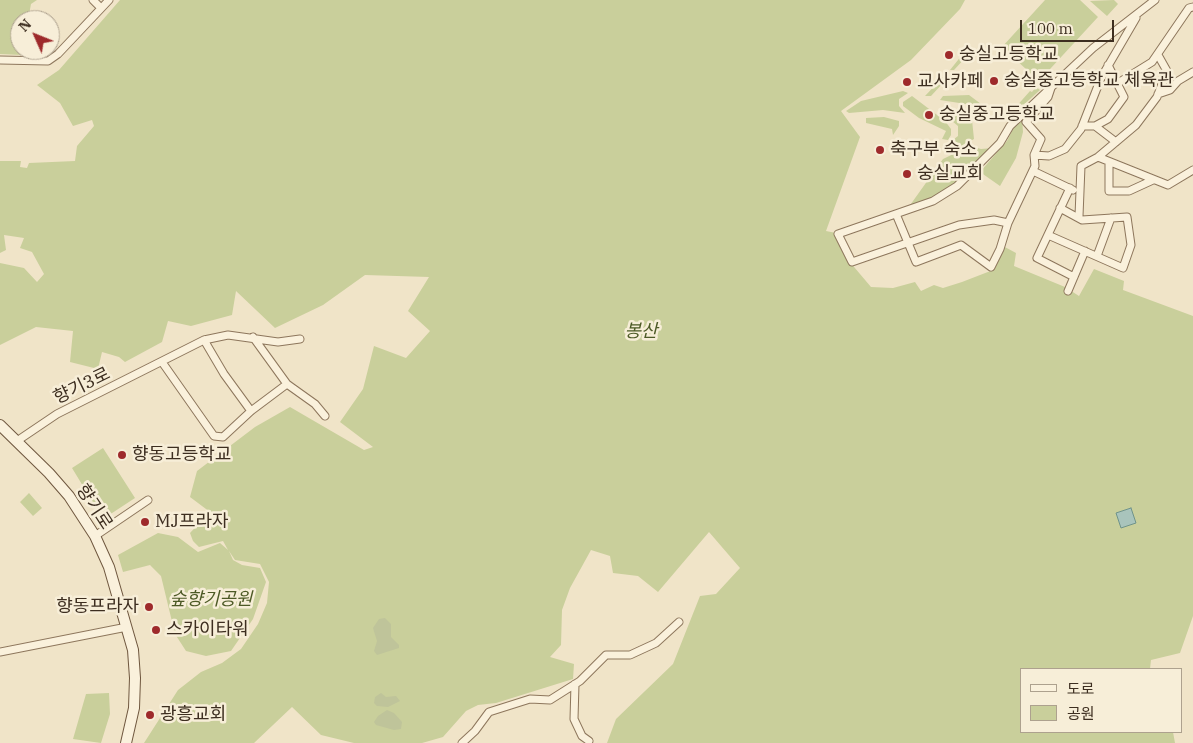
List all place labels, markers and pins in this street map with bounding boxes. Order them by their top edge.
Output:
place label: 숭실고등학교 [959,44,1058,66]
marker: 숭실고등학교 [943,49,955,61]
place label: 숭실중고등학교 체육관 [1004,70,1174,92]
place label: 교사카페 [917,71,983,93]
marker: 숭실중고등학교 체육관 [988,75,1000,87]
marker: 교사카페 [901,76,913,88]
place label: 숭실중고등학교 [939,104,1055,126]
marker: 숭실중고등학교 [923,109,935,121]
place label: 축구부 숙소 [890,139,977,161]
marker: 축구부 숙소 [874,144,886,156]
place label: 숭실교회 [917,163,983,185]
marker: 숭실교회 [901,168,913,180]
place label: 향동고등학교 [132,444,231,466]
marker: 향동고등학교 [116,449,128,461]
place label: MJ프라자 [155,511,229,533]
marker: MJ프라자 [139,516,151,528]
place label: 향동프라자 [56,596,139,618]
marker: 향동프라자 [143,601,155,613]
place label: 스카이타워 [166,619,249,641]
marker: 스카이타워 [150,624,162,636]
place label: 광흥교회 [160,704,226,726]
marker: 광흥교회 [144,709,156,721]

